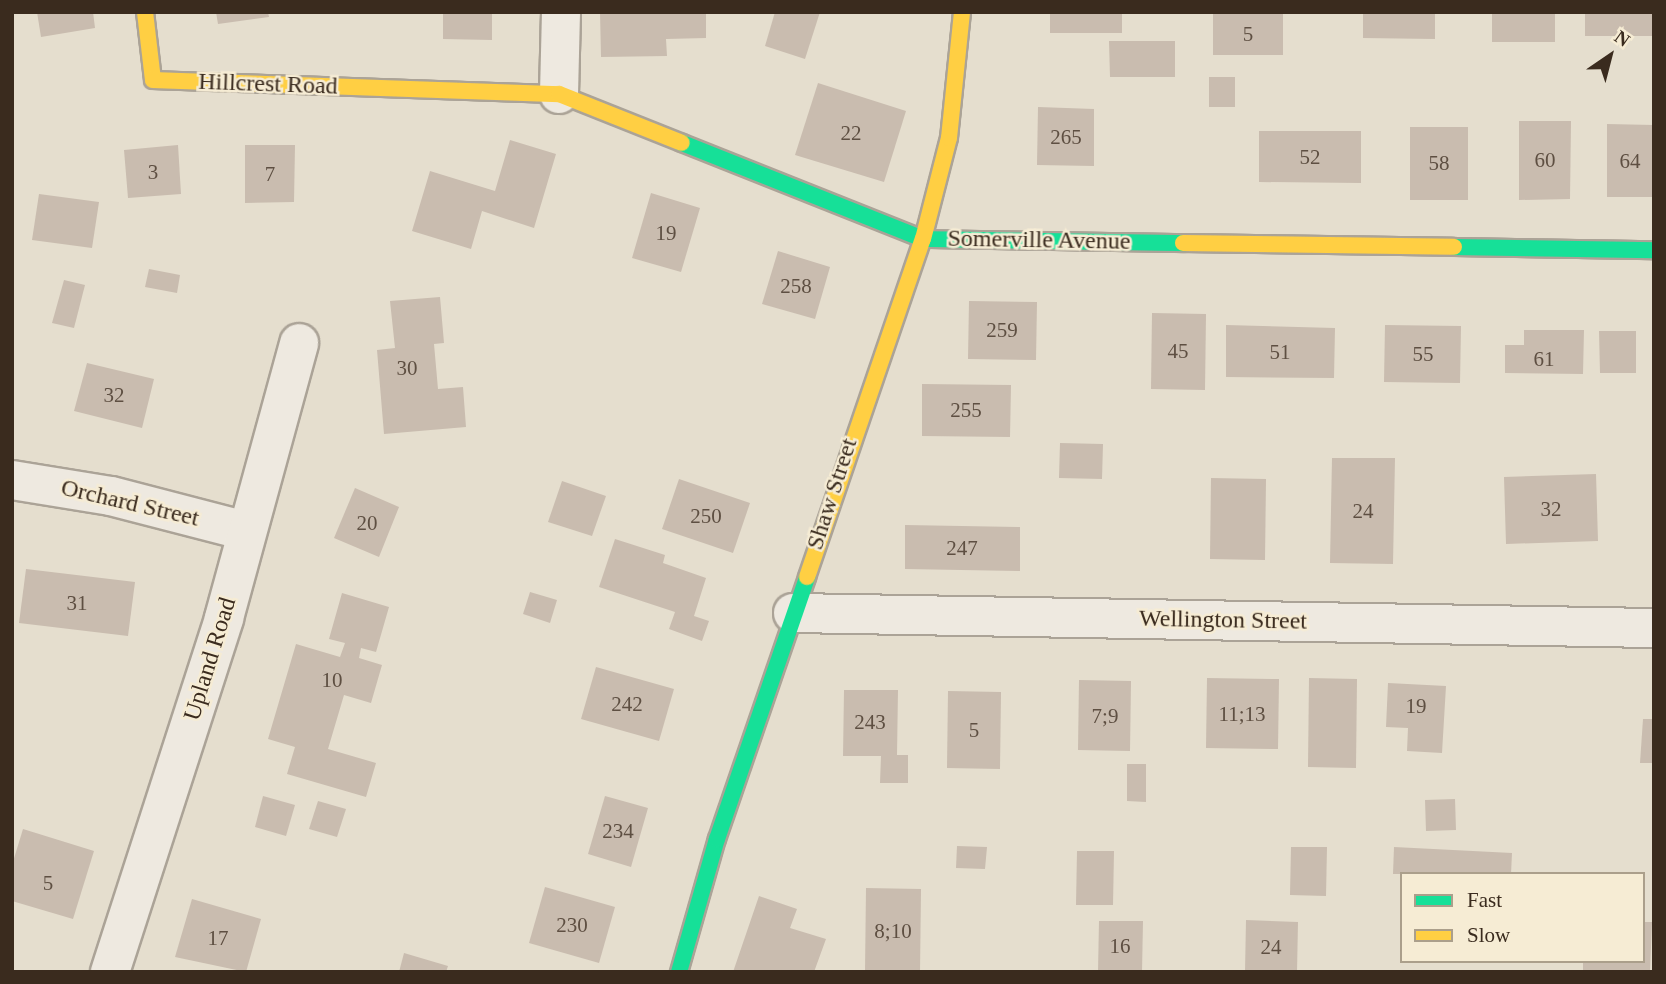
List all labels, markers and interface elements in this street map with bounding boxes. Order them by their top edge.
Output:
house number: 5 [1243,21,1253,47]
north arrow [1575,21,1645,91]
text: N [1611,26,1634,51]
street label: Hillcrest Road [198,67,338,101]
house number: 22 [840,120,862,146]
house number: 265 [1050,124,1082,150]
house number: 52 [1300,144,1320,170]
house number: 60 [1534,147,1556,173]
house number: 64 [1620,148,1640,174]
house number: 58 [1428,150,1450,176]
house number: 3 [148,159,158,185]
house number: 7 [265,161,275,187]
house number: 19 [656,220,676,246]
street label: Somerville Avenue [947,224,1131,256]
house number: 258 [780,273,812,299]
house number: 259 [986,317,1018,343]
house number: 45 [1168,338,1188,364]
house number: 51 [1270,339,1290,365]
house number: 55 [1412,341,1434,367]
house number: 61 [1534,346,1554,372]
house number: 30 [396,355,418,381]
house number: 32 [104,382,124,408]
house number: 255 [950,397,982,423]
street label: Shaw Street [800,435,864,553]
street label: Orchard Street [58,473,202,533]
house number: 32 [1540,496,1562,522]
house number: 24 [1352,498,1374,524]
house number: 250 [690,503,722,529]
house number: 20 [356,510,378,536]
house number: 247 [946,535,978,561]
house number: 31 [66,590,88,616]
street label: Upland Road [178,594,242,724]
street label: Wellington Street [1139,604,1307,636]
house number: 10 [322,667,342,693]
house number: 242 [611,691,643,717]
house number: 19 [1406,693,1426,719]
house number: 11;13 [1218,701,1266,727]
house number: 7;9 [1092,703,1118,729]
house number: 243 [854,709,886,735]
house number: 5 [969,717,979,743]
house number: 234 [602,818,634,844]
house number: 5 [43,870,53,896]
legend [1400,872,1645,963]
text: Fast [1467,888,1502,912]
house number: 230 [556,912,588,938]
house number: 8;10 [874,918,912,944]
text: Slow [1467,923,1510,947]
house number: 17 [208,925,228,951]
house number: 16 [1110,933,1130,959]
house number: 24 [1260,934,1282,960]

